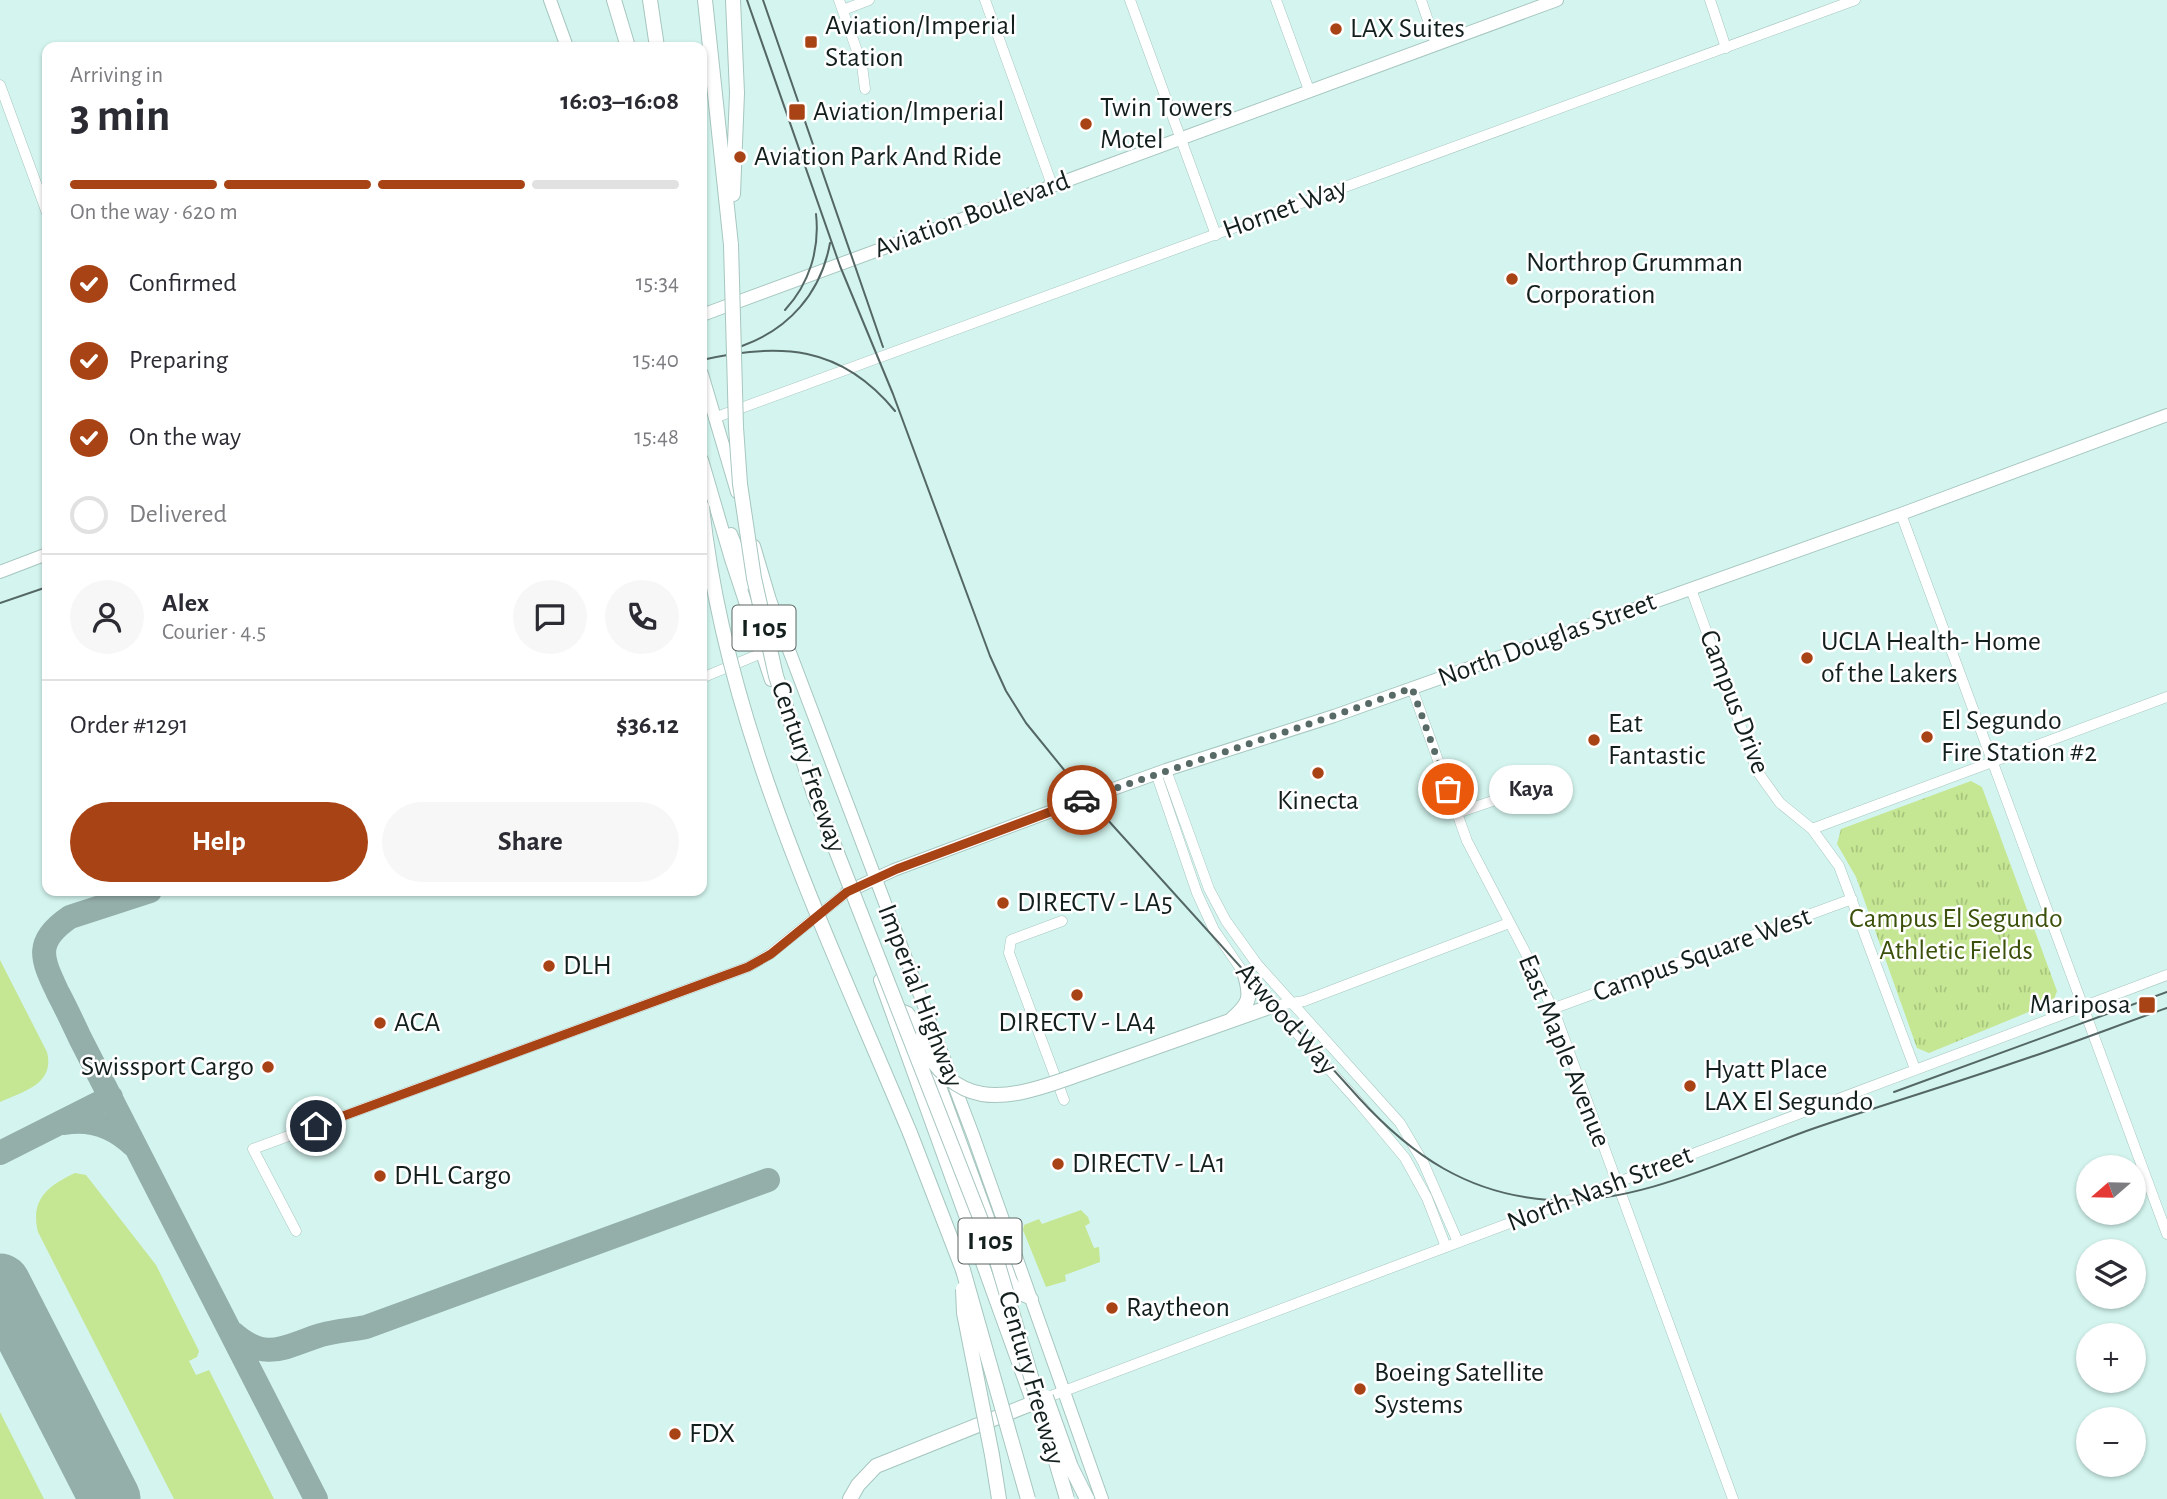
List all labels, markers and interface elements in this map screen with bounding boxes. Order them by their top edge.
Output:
place label: Aviation/Imperial Station [825,12,1016,72]
place label: LAX Suites [1350,15,1465,43]
marker: LAX Suites [1328,21,1344,37]
marker: Aviation/Imperial Station [803,34,819,50]
text: Arriving in [70,64,163,87]
text: 16:03–16:08 [560,88,679,114]
text: 3 min [70,93,170,139]
place label: Twin Towers Motel [1100,94,1233,154]
place label: Aviation/Imperial [813,98,1004,126]
marker: Aviation/Imperial [787,102,807,122]
marker: Twin Towers Motel [1078,116,1094,132]
place label: Aviation Park And Ride [754,143,1002,171]
marker: Aviation Park And Ride [732,149,748,165]
street label: Aviation Boulevard [871,167,1073,263]
street label: Hornet Way [1219,174,1351,244]
text: On the way · 620 m [70,201,238,224]
place label: Northrop Grumman Corporation [1526,249,1743,309]
icon: check [70,265,108,303]
text: Confirmed [129,270,237,296]
marker: Northrop Grumman Corporation [1504,271,1520,287]
text: 15:34 [636,272,679,295]
icon: check [70,342,108,380]
text: Preparing [129,347,228,373]
text: 15:40 [633,349,679,372]
icon: check [70,419,108,457]
text: On the way [129,424,241,450]
text: 15:48 [634,426,679,449]
text: Delivered [129,501,227,527]
button: person [70,580,144,654]
button: chat [513,580,587,654]
button: phone [605,580,679,654]
street label: North Douglas Street [1434,588,1660,692]
text: Alex [162,590,209,616]
road number: I 105 [732,606,796,650]
text: Courier · 4.5 [162,621,266,644]
street label: Campus Drive [1694,626,1774,778]
place label: UCLA Health- Home of the Lakers [1821,628,2041,688]
marker: UCLA Health- Home of the Lakers [1799,650,1815,666]
street label: Century Freeway [766,678,850,856]
place label: El Segundo Fire Station #2 [1941,707,2097,767]
place label: Eat Fantastic [1608,710,1705,770]
text: Order #1291 [70,712,188,738]
text: $36.12 [616,712,679,738]
marker: El Segundo Fire Station #2 [1919,729,1935,745]
marker: Eat Fantastic [1586,732,1602,748]
pin [1418,759,1478,819]
callout: Kaya [1490,764,1574,814]
courier [1047,765,1117,835]
marker: Kinecta [1310,765,1326,781]
icon: bag [1429,770,1467,808]
text: Kaya [1508,778,1554,801]
icon: car [1063,781,1101,819]
place label: Kinecta [1277,787,1359,815]
button: Help [70,802,368,882]
button: Share [382,802,679,882]
place label: DIRECTV - LA5 [1017,889,1173,917]
marker: DIRECTV - LA5 [995,895,1011,911]
street label: Imperial Highway [872,901,968,1091]
street label: Campus Square West [1589,903,1815,1007]
park label: Campus El Segundo Athletic Fields [1849,905,2063,965]
street label: East Maple Avenue [1513,951,1615,1151]
place label: DLH [563,952,612,980]
marker: DLH [541,958,557,974]
street label: Atwood Way [1230,958,1342,1080]
marker: DIRECTV - LA4 [1069,987,1085,1003]
place label: Mariposa [2029,991,2131,1019]
marker: Mariposa [2137,995,2157,1015]
place label: ACA [394,1009,441,1037]
place label: DIRECTV - LA4 [998,1009,1156,1037]
marker: ACA [372,1015,388,1031]
place label: Swissport Cargo [81,1053,254,1081]
place label: Hyatt Place LAX El Segundo [1704,1056,1873,1116]
marker: Swissport Cargo [260,1059,276,1075]
marker: Hyatt Place LAX El Segundo [1682,1078,1698,1094]
pin [286,1096,346,1156]
icon: home [297,1107,335,1145]
street label: North Nash Street [1503,1141,1697,1237]
place label: DIRECTV - LA1 [1072,1150,1226,1178]
north arrow [2076,1155,2146,1225]
map controls [2076,1155,2146,1477]
marker: DIRECTV - LA1 [1050,1156,1066,1172]
place label: DHL Cargo [394,1162,511,1190]
marker: DHL Cargo [372,1168,388,1184]
road number: I 105 [958,1218,1021,1264]
button: layers [2076,1239,2146,1309]
street label: Century Freeway [993,1288,1069,1468]
place label: Raytheon [1126,1294,1230,1322]
marker: Raytheon [1104,1300,1120,1316]
button: + [2076,1323,2146,1393]
place label: Boeing Satellite Systems [1374,1359,1544,1419]
marker: Boeing Satellite Systems [1352,1381,1368,1397]
button: − [2076,1407,2146,1477]
place label: FDX [689,1420,735,1448]
marker: FDX [667,1426,683,1442]

